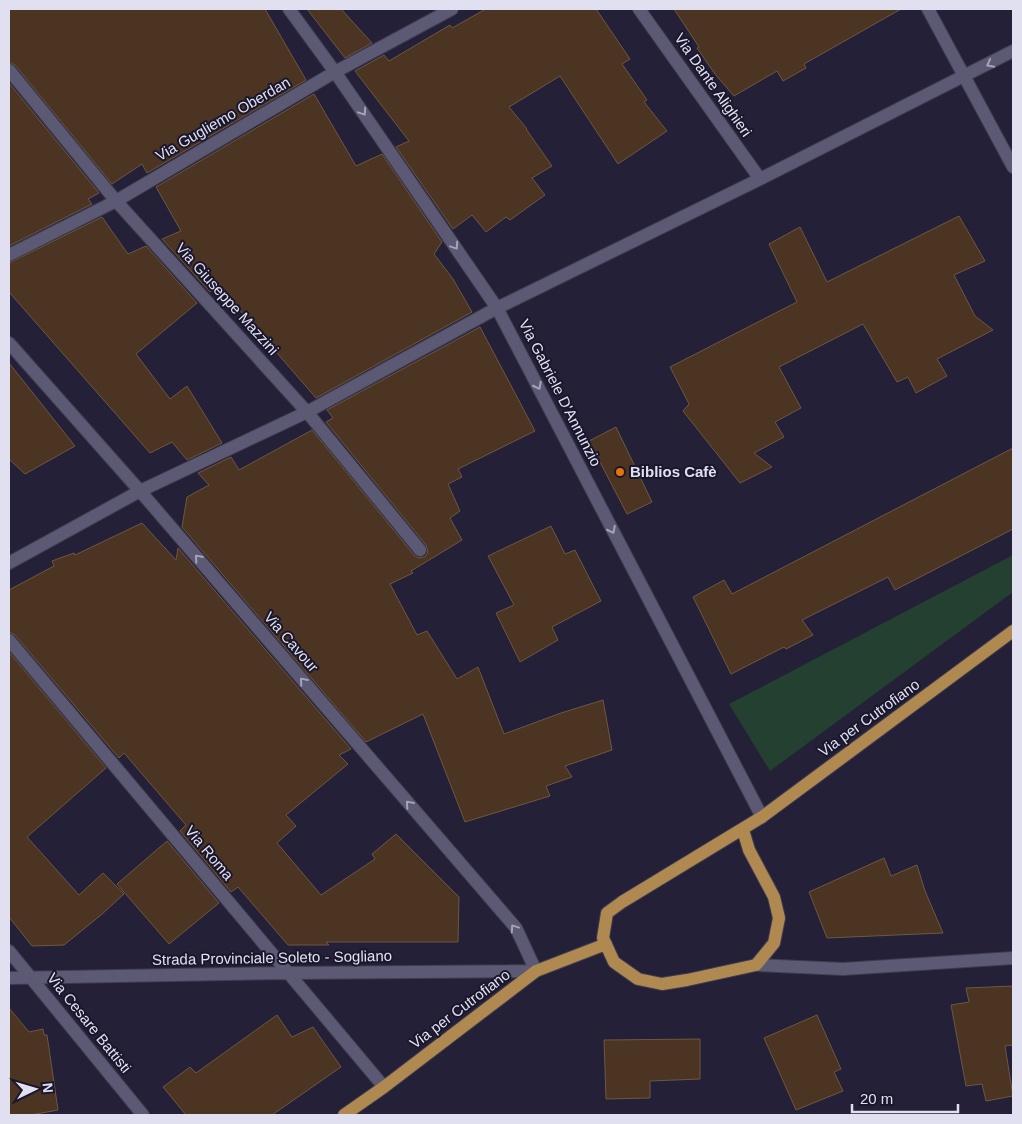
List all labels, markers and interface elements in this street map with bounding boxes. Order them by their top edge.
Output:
street label: Via Dante Alighieri [671,30,755,140]
one-way arrow [986,58,995,68]
street label: Via Gugliemo Oberdan [153,73,293,164]
one-way arrow [357,107,366,116]
street label: Via Giuseppe Mazzini [173,239,282,358]
one-way arrow [449,241,458,250]
street label: Via Gabriele D'Annunzio [516,316,605,469]
one-way arrow [531,381,541,390]
place label: Biblios Cafè [630,463,717,480]
marker: Biblios Cafè [614,466,626,478]
one-way arrow [606,525,616,534]
one-way arrow [194,554,203,563]
street label: Via Cavour [261,608,322,675]
street label: Via per Cutrofiano [815,675,923,760]
one-way arrow [300,677,309,686]
one-way arrow [407,801,415,810]
street label: Via Roma [182,822,237,884]
one-way arrow [511,924,521,933]
street label: Strada Provinciale Soleto - Sogliano [152,947,392,968]
street label: Via per Cutrofiano [406,966,513,1052]
street label: Via Cesare Battisti [44,969,135,1076]
north arrow [10,1064,60,1114]
text: N [40,1082,56,1094]
scale bar [852,1082,958,1114]
text: 20 m [860,1090,893,1107]

